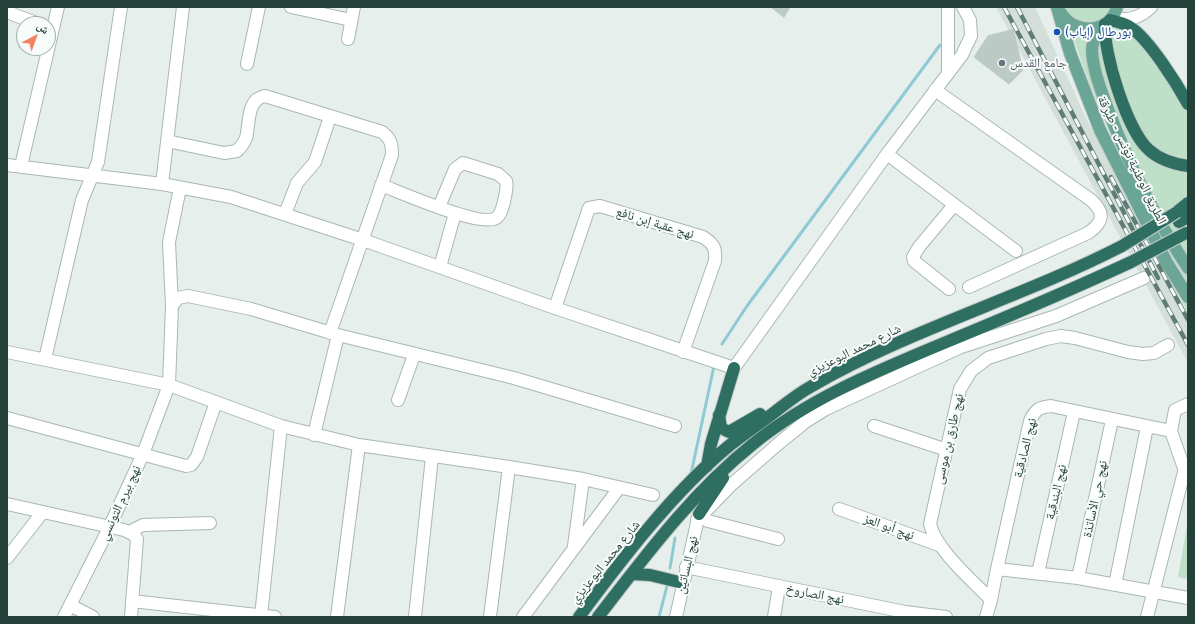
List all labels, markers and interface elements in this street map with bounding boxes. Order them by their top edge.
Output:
north arrow [16,16,56,56]
text: ش [35,19,52,36]
place label: بورطال (إياب) [1065,24,1131,40]
marker: بورطال (إياب) [1052,27,1062,37]
place label: جامع القدس [1010,55,1067,71]
marker: جامع القدس [997,58,1007,68]
street label: الطريق الوطنية تونس - طبرقة [1094,93,1170,227]
street label: نهج عقبة إبن نافع [614,204,696,242]
street label: شارع محمد البوعزيزي [805,321,903,379]
street label: نهج طارق بن موسى [931,392,967,486]
street label: نهج الصادقية [1010,417,1040,479]
street label: نهج حي الأساتذة [1079,459,1111,539]
street label: نهج بيرم التونسي [96,463,144,543]
street label: نهج البندقية [1042,463,1070,521]
street label: نهج أبو العز [862,511,916,543]
street label: شارع محمد البوعزيزي [567,517,643,607]
street label: نهج البساتين [673,535,701,595]
street label: نهج الصاروخ [785,581,845,607]

